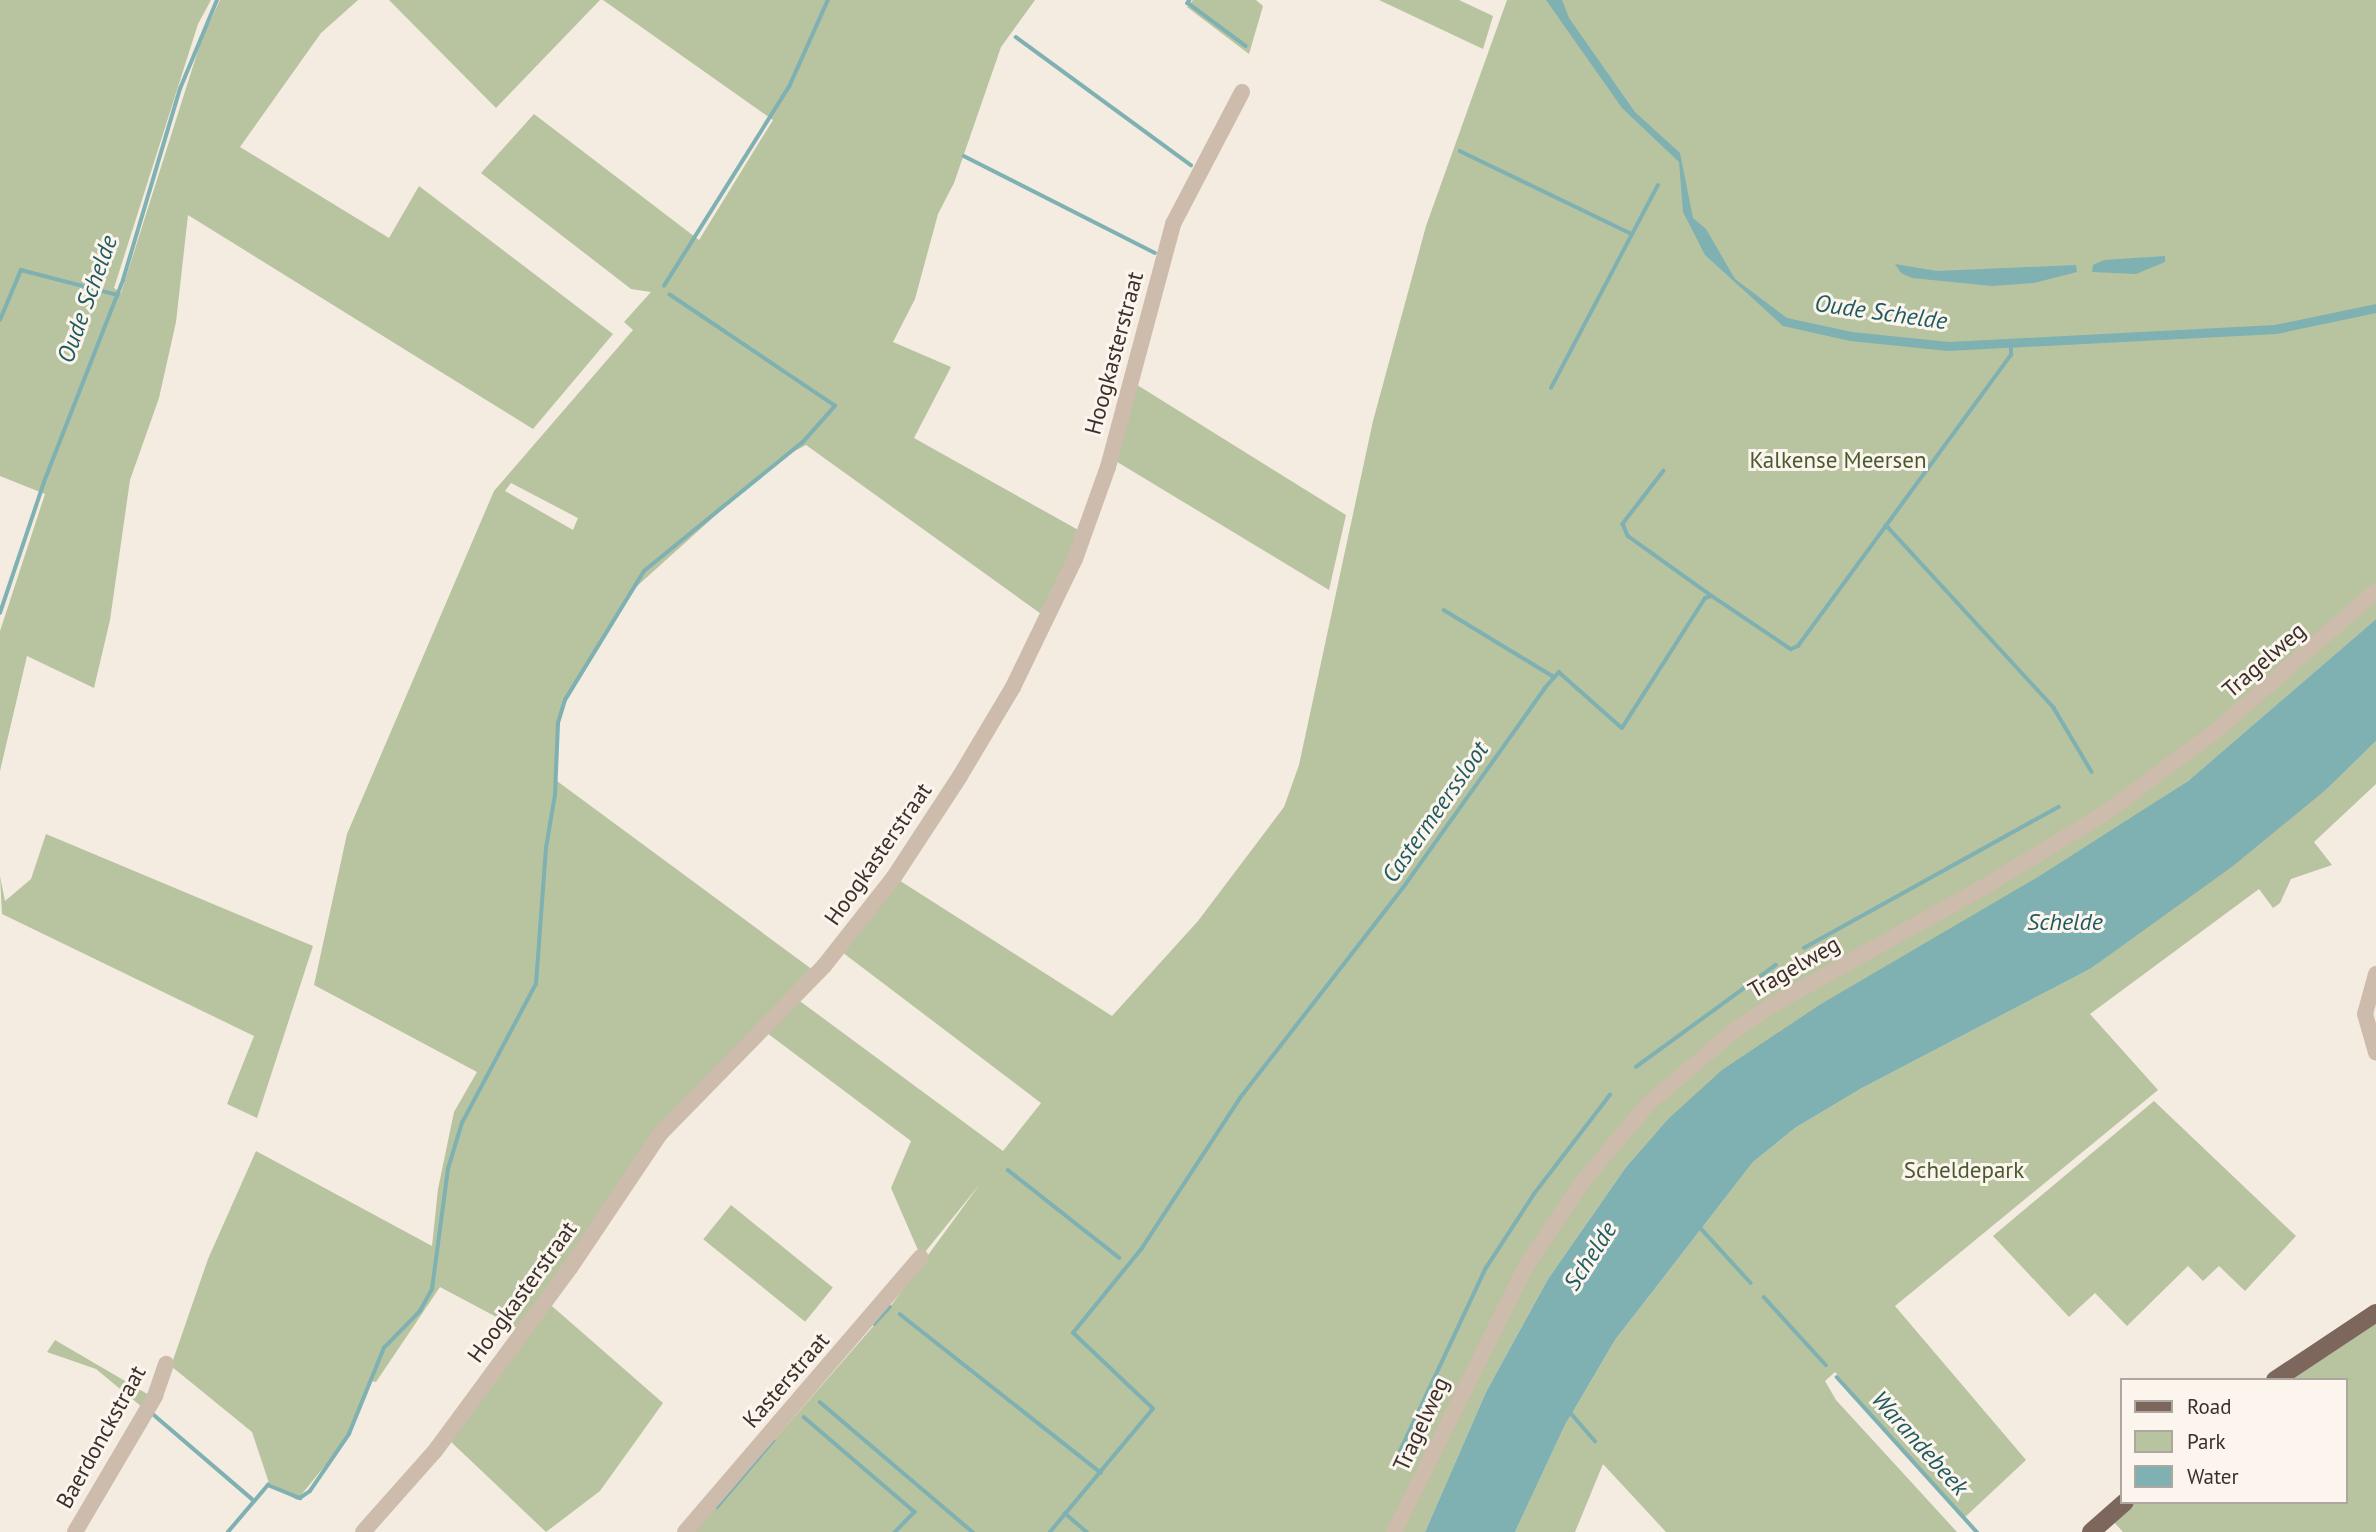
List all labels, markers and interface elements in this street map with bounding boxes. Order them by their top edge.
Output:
water label: Oude Schelde [51,231,123,367]
street label: Hoogkasterstraat [1079,269,1149,437]
water label: Oude Schelde [1813,288,1949,336]
park label: Kalkense Meersen [1749,446,1927,474]
street label: Tragelweg [2217,617,2311,703]
water label: Castermeerssloot [1376,736,1494,888]
street label: Hoogkasterstraat [819,777,937,931]
water label: Schelde [2027,908,2103,936]
street label: Tragelweg [1743,930,1845,1004]
park label: Scheldepark [1904,1156,2024,1184]
street label: Hoogkasterstraat [462,1216,582,1368]
water label: Schelde [1557,1216,1623,1296]
street label: Kasterstraat [737,1327,835,1433]
street label: Baerdonckstraat [50,1361,152,1513]
street label: Tragelweg [1387,1373,1455,1475]
legend [2120,1378,2348,1504]
water label: Warandebeek [1866,1385,1974,1501]
text: Road [2187,1393,2231,1420]
text: Park [2187,1428,2226,1455]
text: Water [2187,1463,2239,1490]

